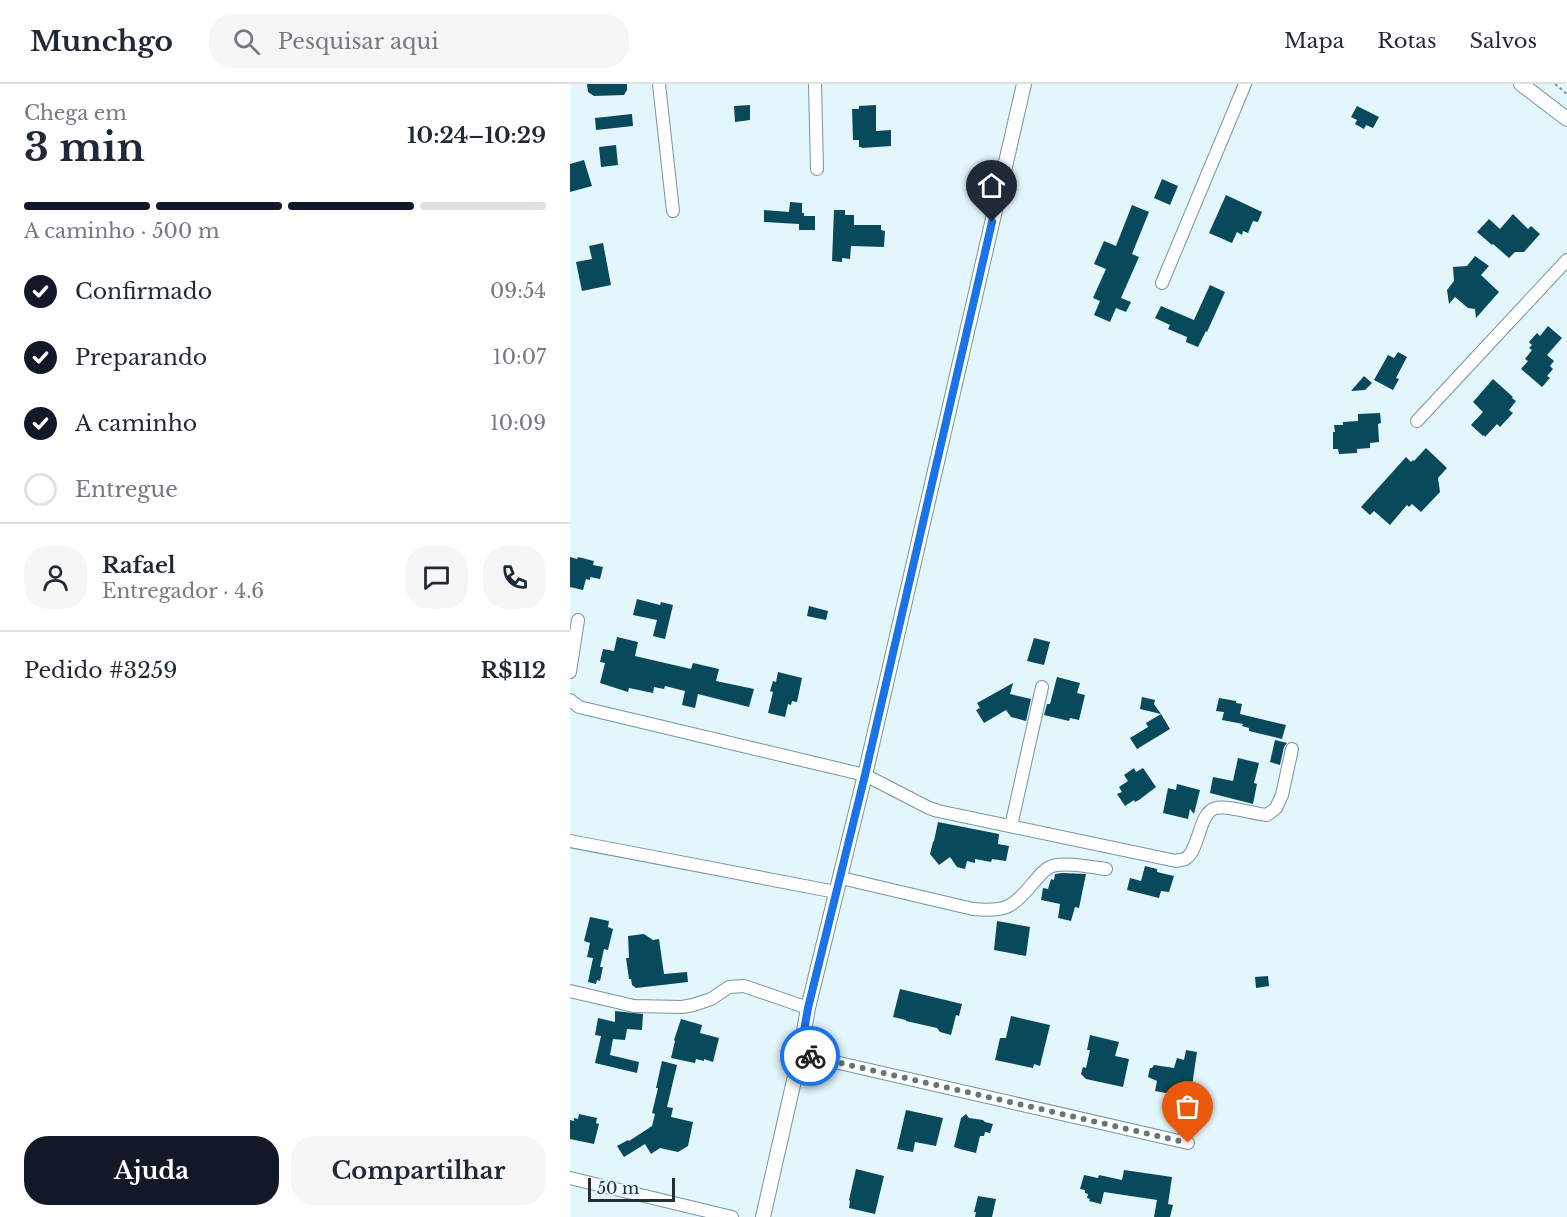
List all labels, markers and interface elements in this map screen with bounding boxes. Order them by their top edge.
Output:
search box [209,14,629,68]
text: Munchgo [30,24,173,59]
icon: search [230,25,263,58]
text: Pesquisar aqui [278,28,439,55]
text: Mapa [1284,28,1344,54]
text: Rotas [1377,28,1437,54]
text: Salvos [1470,28,1537,54]
text: Chega em [24,101,127,125]
text: 10:24–10:29 [407,122,546,149]
text: 3 min [24,123,145,172]
pin [966,160,1017,222]
icon: home [975,169,1008,202]
text: A caminho · 500 m [24,219,219,243]
icon: check [24,275,57,308]
text: Confirmado [75,278,212,305]
text: 09:54 [490,279,546,303]
icon: check [24,341,57,374]
text: Preparando [75,344,207,371]
text: 10:07 [493,345,546,369]
icon: check [24,407,57,440]
text: A caminho [75,410,197,437]
text: 10:09 [490,411,546,435]
text: Entregue [75,476,178,503]
button: person [24,546,87,609]
button: chat [405,546,468,609]
button: phone [483,546,546,609]
text: Rafael [102,552,176,579]
text: Entregador · 4.6 [102,579,264,603]
text: Pedido #3259 [24,657,177,684]
text: R$112 [480,657,546,684]
courier [780,1026,840,1086]
icon: bike [794,1040,827,1073]
pin [1162,1081,1213,1143]
icon: bag [1171,1090,1204,1123]
button: Ajuda [24,1136,279,1205]
button: Compartilhar [291,1136,546,1205]
scale bar [588,1175,675,1202]
text: 50 m [597,1178,639,1198]

